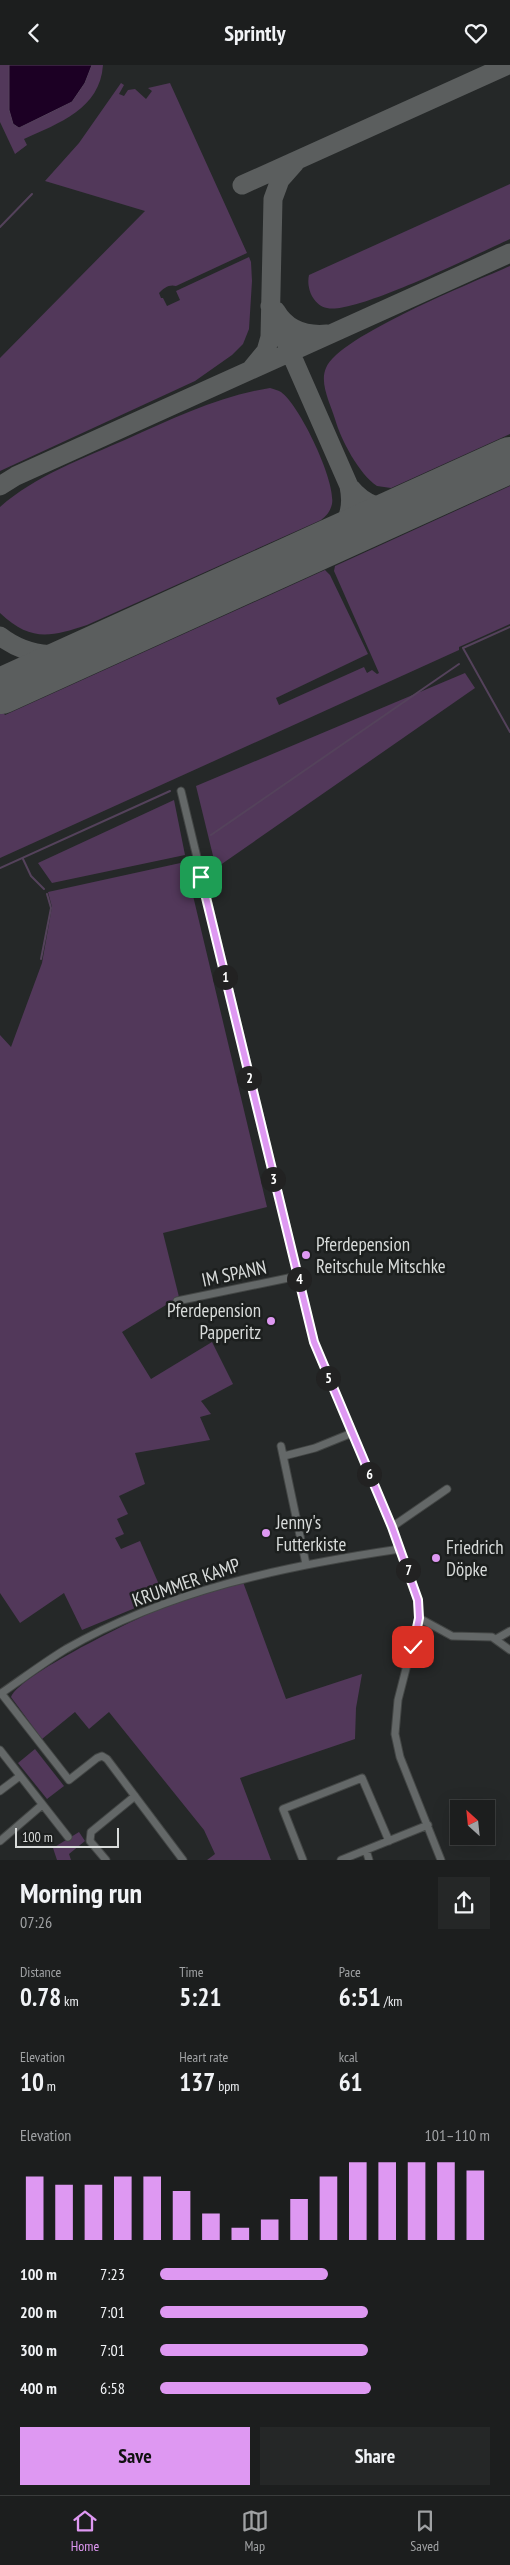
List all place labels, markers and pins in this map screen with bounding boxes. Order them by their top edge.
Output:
pin [180,856,222,898]
pin: 1 [212,965,238,989]
pin: 2 [236,1065,262,1091]
pin: 3 [260,1167,286,1191]
place label: Pferdepension Reitschule Mitschke [316,1232,446,1278]
marker: Pferdepension Reitschule Mitschke [300,1249,312,1261]
pin: 4 [286,1267,312,1291]
place label: Pferdepension Papperitz [167,1298,261,1344]
marker: Pferdepension Papperitz [265,1315,277,1327]
pin: 5 [316,1365,340,1391]
pin: 6 [356,1461,382,1487]
place label: Jenny's Futterkiste [275,1510,346,1556]
marker: Jenny's Futterkiste [260,1527,272,1539]
place label: Friedrich Döpke [446,1535,504,1581]
marker: Friedrich Döpke [430,1552,442,1564]
pin: 7 [396,1557,420,1583]
pin [392,1626,434,1668]

